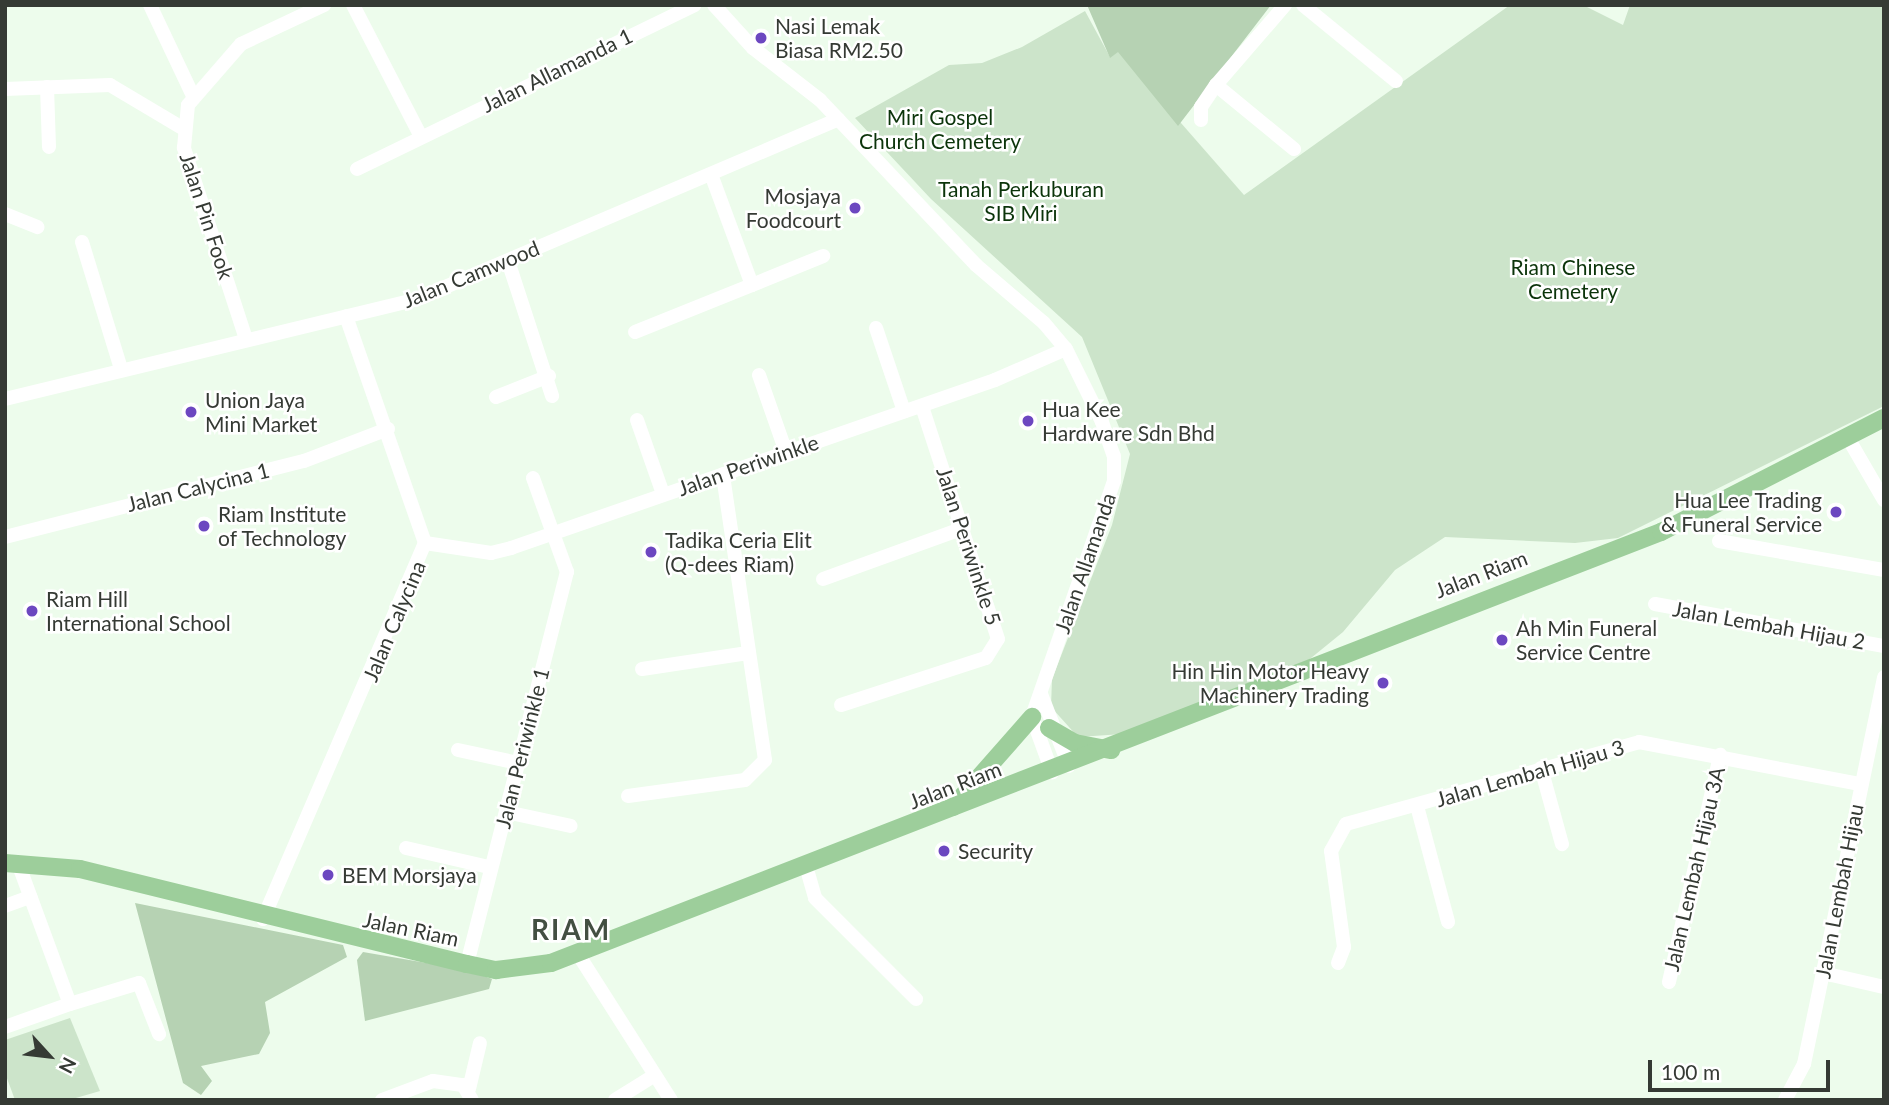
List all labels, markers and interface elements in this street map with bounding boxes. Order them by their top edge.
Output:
place label: Nasi Lemak Biasa RM2.50 [775,13,903,63]
street label: Jalan Allamanda 1 [477,22,637,118]
marker: Nasi Lemak Biasa RM2.50 [753,30,769,46]
park label: Miri Gospel Church Cemetery [859,104,1021,154]
street label: Jalan Pin Fook [175,150,239,282]
park label: Tanah Perkuburan SIB Miri [938,176,1104,226]
place label: Mosjaya Foodcourt [746,183,841,233]
marker: Mosjaya Foodcourt [847,200,863,216]
street label: Jalan Camwood [399,235,543,313]
park label: Riam Chinese Cemetery [1511,254,1635,304]
place label: Union Jaya Mini Market [205,387,317,437]
place label: Hua Kee Hardware Sdn Bhd [1042,396,1215,446]
marker: Union Jaya Mini Market [183,404,199,420]
marker: Hua Kee Hardware Sdn Bhd [1020,413,1036,429]
street label: Jalan Periwinkle [674,429,822,501]
street label: Jalan Calycina 1 [124,457,272,517]
street label: Jalan Periwinkle 5 [932,464,1006,628]
place label: Hua Lee Trading & Funeral Service [1661,487,1822,537]
street label: Jalan Allamanda [1049,489,1121,637]
place label: Riam Institute of Technology [218,501,347,551]
marker: Hua Lee Trading & Funeral Service [1828,504,1844,520]
marker: Riam Institute of Technology [196,518,212,534]
place label: Tadika Ceria Elit (Q-dees Riam) [665,527,812,577]
marker: Tadika Ceria Elit (Q-dees Riam) [643,544,659,560]
street label: Jalan Riam [1431,545,1531,603]
street label: Jalan Calycina [357,557,431,685]
place label: Riam Hill International School [46,586,231,636]
street label: Jalan Lembah Hijau 2 [1671,596,1867,654]
marker: Riam Hill International School [24,603,40,619]
place label: Ah Min Funeral Service Centre [1516,615,1657,665]
marker: Ah Min Funeral Service Centre [1494,632,1510,648]
place label: Hin Hin Motor Heavy Machinery Trading [1171,658,1369,708]
street label: Jalan Periwinkle 1 [490,665,554,831]
marker: Hin Hin Motor Heavy Machinery Trading [1375,675,1391,691]
street label: Jalan Lembah Hijau 3 [1433,734,1627,812]
street label: Jalan Riam [905,756,1005,814]
street label: Jalan Lembah Hijau 3A [1658,764,1730,974]
street label: Jalan Lembah Hijau [1810,802,1868,980]
place label: Security [958,838,1033,864]
marker: Security [936,843,952,859]
place label: BEM Morsjaya [342,862,477,888]
marker: BEM Morsjaya [320,867,336,883]
street label: Jalan Riam [361,907,461,951]
district label: RIAM [531,912,611,946]
north arrow [14,1021,84,1091]
scale bar [1651,1046,1833,1090]
text: N [55,1054,82,1077]
text: 100 m [1661,1059,1720,1084]

